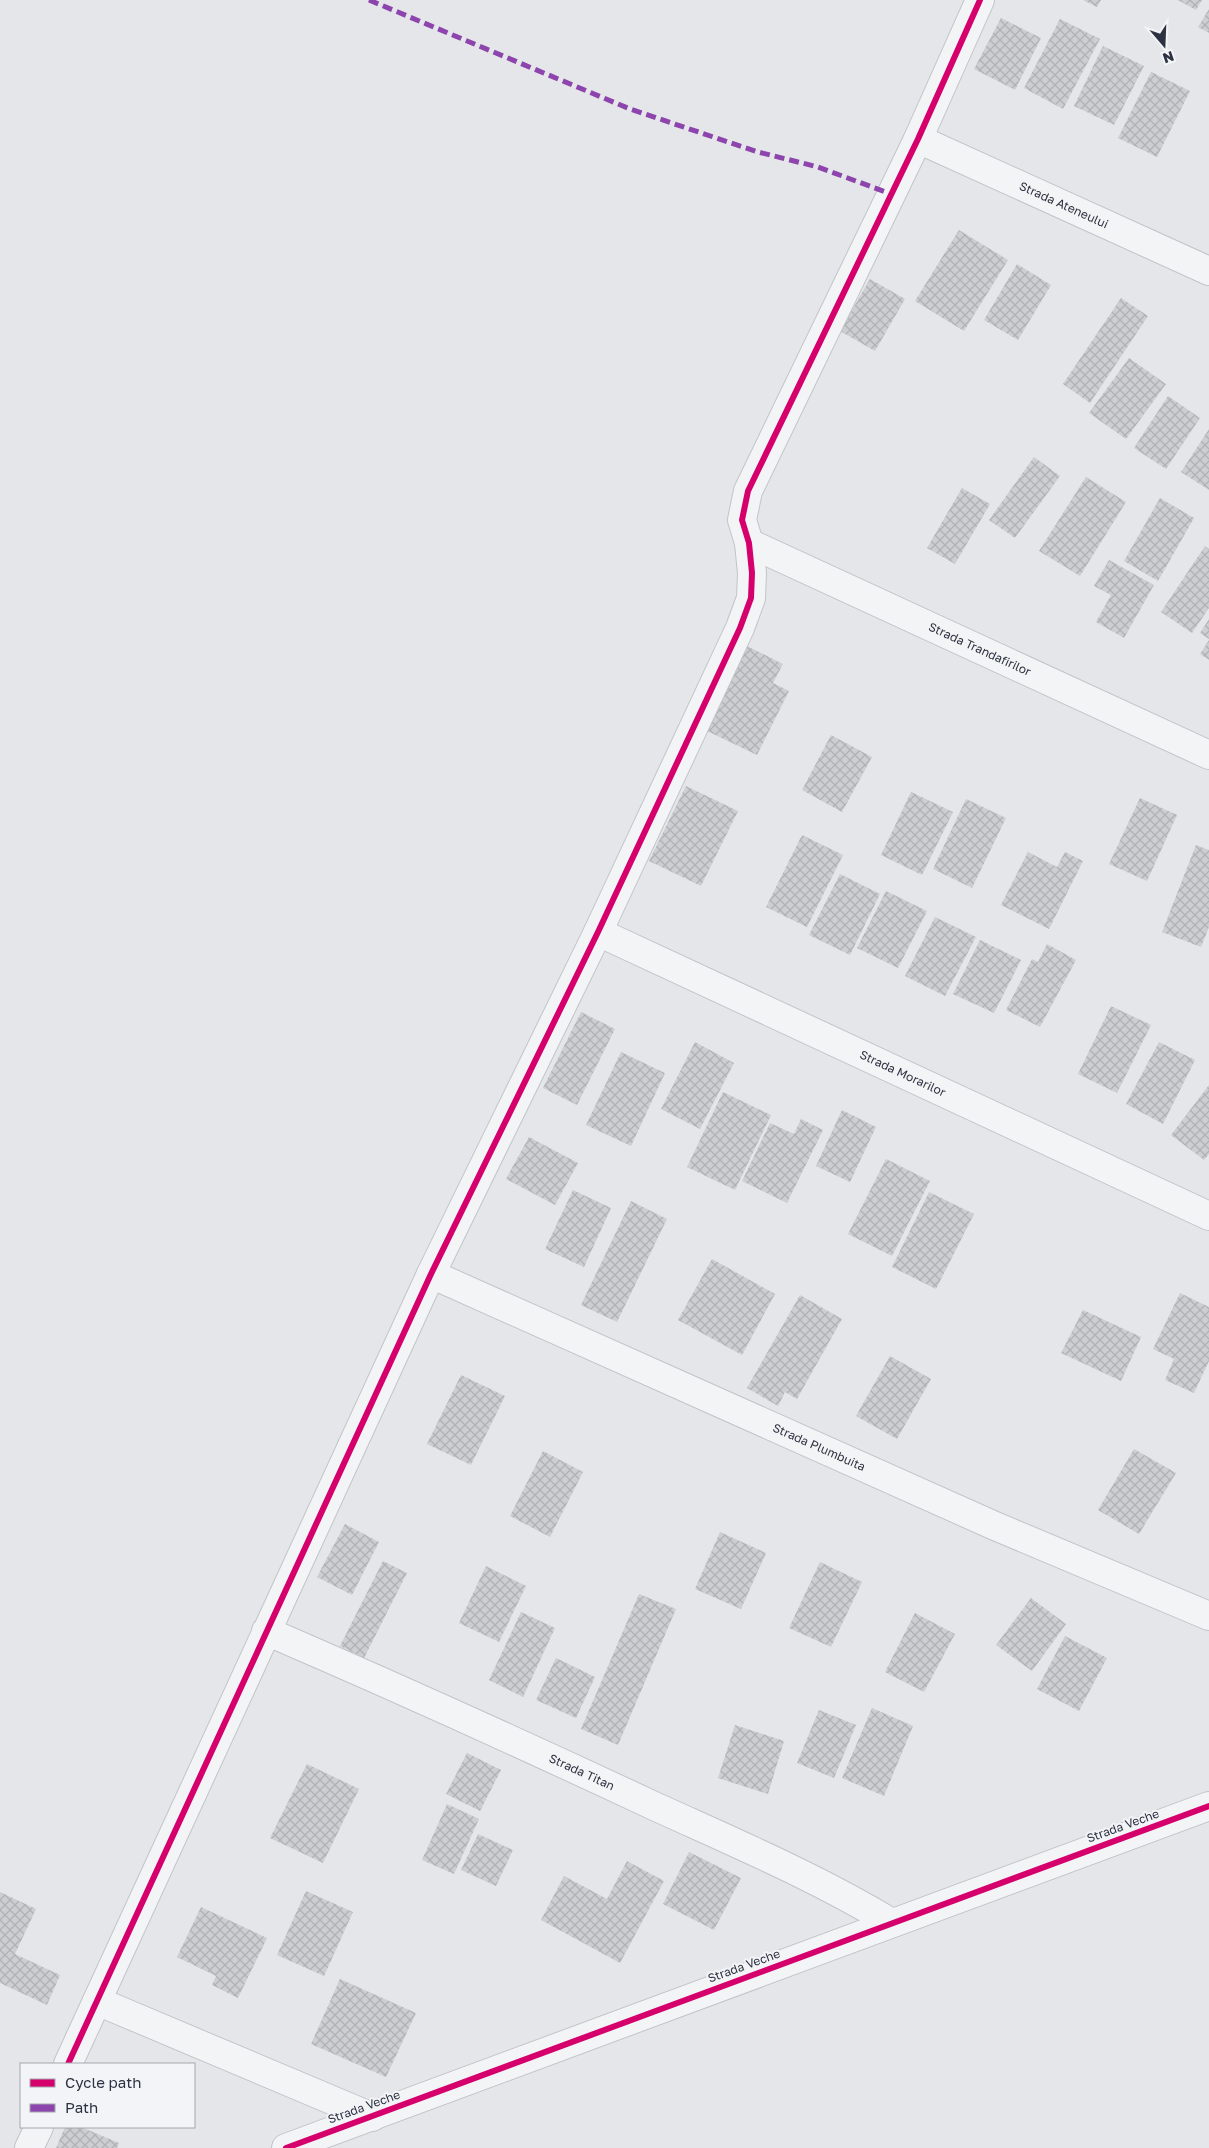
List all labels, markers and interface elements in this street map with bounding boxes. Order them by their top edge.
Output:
north arrow [1139,20,1189,70]
text: N [1161,48,1176,68]
street label: Strada Ateneului [1017,178,1111,231]
street label: Strada Trandafirilor [926,619,1034,679]
street label: Strada Morarilor [857,1047,949,1100]
street label: Strada Plumbuita [771,1420,868,1474]
street label: Strada Titan [547,1750,617,1793]
street label: Strada Veche [1085,1805,1161,1846]
street label: Strada Veche [706,1945,782,1986]
legend [20,2063,195,2128]
text: Cycle path [65,2073,141,2091]
street label: Strada Veche [326,2086,402,2127]
text: Path [65,2098,98,2116]

